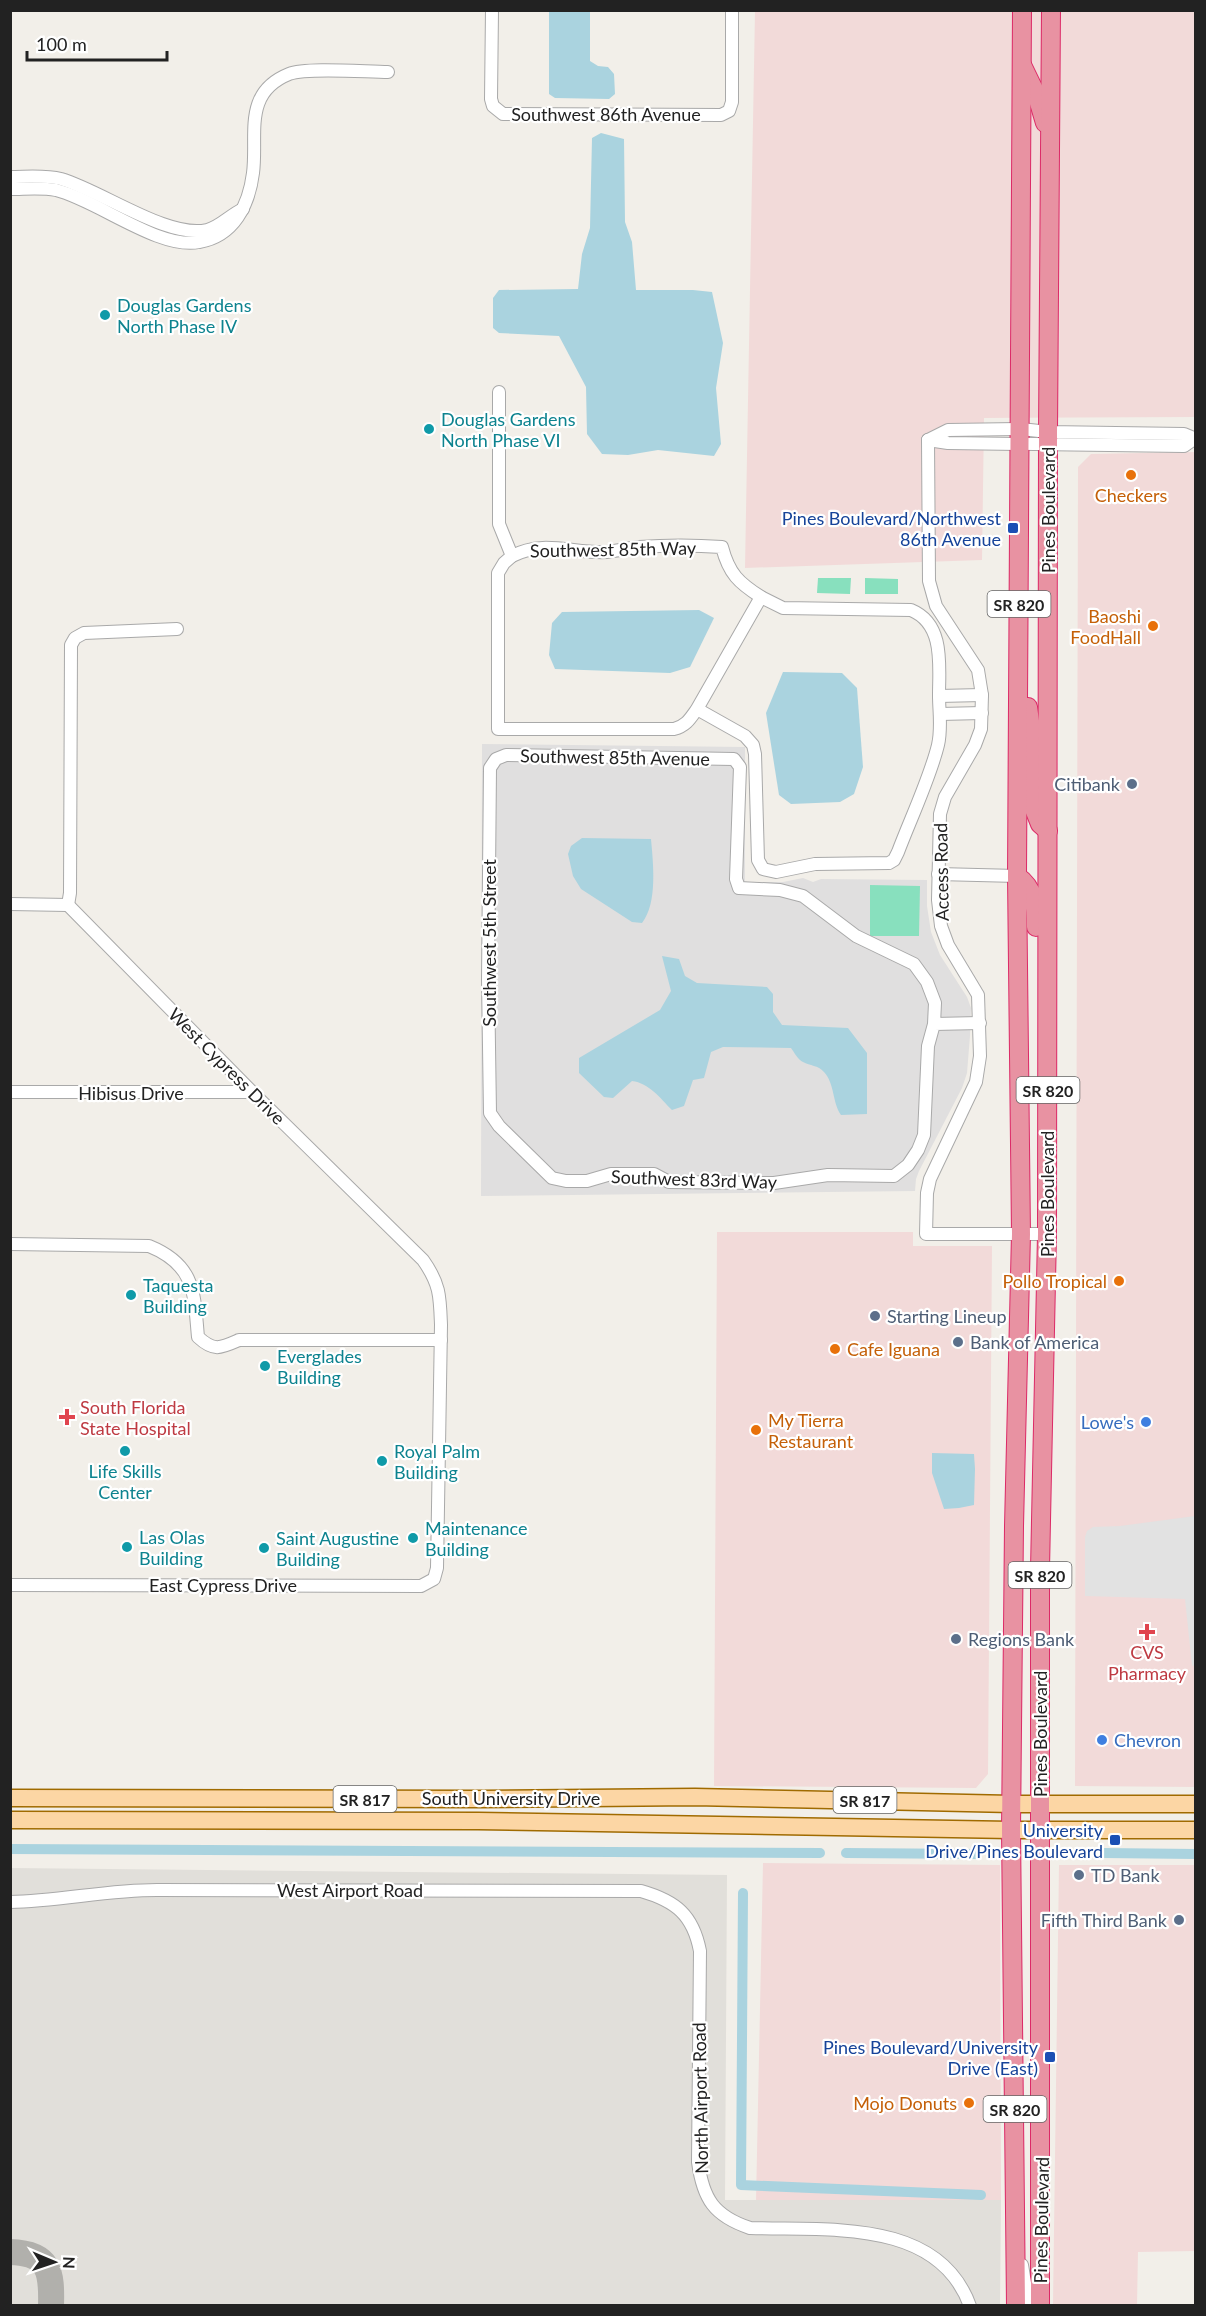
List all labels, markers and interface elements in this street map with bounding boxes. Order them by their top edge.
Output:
scale bar [27,24,166,62]
text: 100 m [36,33,87,55]
street label: Southwest 86th Avenue [511,103,701,125]
place label: Douglas Gardens North Phase IV [117,294,252,337]
marker: Douglas Gardens North Phase IV [98,308,112,322]
place label: Douglas Gardens North Phase VI [441,408,576,451]
marker: Douglas Gardens North Phase VI [422,422,436,436]
street label: Pines Boulevard [1037,447,1059,573]
marker: Checkers [1124,468,1138,482]
place label: Checkers [1095,484,1167,506]
place label: Pines Boulevard/Northwest 86th Avenue [782,507,1002,550]
marker: Pines Boulevard/Northwest 86th Avenue [1006,521,1020,535]
street label: Southwest 85th Way [530,537,697,561]
road number: SR 820 [988,591,1050,617]
place label: Baoshi FoodHall [1070,605,1141,648]
marker: Baoshi FoodHall [1146,619,1160,633]
street label: Southwest 85th Avenue [520,744,710,770]
place label: Citibank [1054,773,1121,795]
marker: Citibank [1125,777,1139,791]
street label: Access Road [929,823,953,921]
street label: Southwest 5th Street [478,859,500,1027]
street label: West Cypress Drive [164,1003,290,1129]
road number: SR 820 [1016,1077,1080,1103]
street label: Hibisus Drive [78,1082,184,1104]
street label: Pines Boulevard [1036,1131,1058,1257]
street label: Southwest 83rd Way [611,1165,778,1193]
place label: Pollo Tropical [1002,1270,1107,1292]
place label: Taquesta Building [143,1274,213,1317]
marker: Pollo Tropical [1112,1274,1126,1288]
marker: Taquesta Building [124,1288,138,1302]
place label: Starting Lineup [887,1305,1007,1327]
marker: Starting Lineup [868,1309,882,1323]
place label: Bank of America [970,1331,1099,1353]
marker: Bank of America [951,1335,965,1349]
place label: Cafe Iguana [847,1338,940,1360]
marker: Cafe Iguana [828,1342,842,1356]
place label: Everglades Building [277,1345,362,1388]
marker: Everglades Building [258,1359,272,1373]
place label: South Florida State Hospital [80,1396,191,1439]
marker: South Florida State Hospital [58,1408,76,1426]
place label: My Tierra Restaurant [768,1409,854,1452]
place label: Lowe's [1081,1411,1134,1433]
marker: Lowe's [1139,1415,1153,1429]
marker: My Tierra Restaurant [749,1423,763,1437]
place label: Royal Palm Building [394,1440,480,1483]
marker: Life Skills Center [118,1444,132,1458]
marker: Royal Palm Building [375,1454,389,1468]
place label: Life Skills Center [88,1460,162,1503]
place label: Maintenance Building [425,1517,528,1560]
place label: Las Olas Building [139,1526,205,1569]
place label: Saint Augustine Building [276,1527,399,1570]
marker: Maintenance Building [406,1531,420,1545]
marker: Las Olas Building [120,1540,134,1554]
marker: Saint Augustine Building [257,1541,271,1555]
road number: SR 820 [1008,1562,1072,1588]
street label: East Cypress Drive [149,1574,297,1596]
marker: CVS Pharmacy [1140,1625,1154,1639]
place label: Regions Bank [968,1628,1075,1650]
marker: Regions Bank [949,1632,963,1646]
place label: CVS Pharmacy [1108,1641,1187,1684]
street label: Pines Boulevard [1029,1671,1051,1797]
place label: Chevron [1114,1729,1181,1751]
marker: Chevron [1095,1733,1109,1747]
road number: SR 817 [334,1786,397,1812]
street label: South University Drive [422,1787,600,1809]
road number: SR 817 [834,1787,896,1813]
place label: University Drive/Pines Boulevard [925,1819,1104,1862]
marker: University Drive/Pines Boulevard [1108,1833,1122,1847]
place label: TD Bank [1091,1864,1160,1886]
marker: TD Bank [1072,1868,1086,1882]
street label: West Airport Road [277,1879,423,1901]
place label: Fifth Third Bank [1041,1909,1168,1931]
marker: Fifth Third Bank [1172,1913,1186,1927]
street label: North Airport Road [688,2022,712,2174]
place label: Pines Boulevard/University Drive (East) [823,2036,1039,2079]
marker: Pines Boulevard/University Drive (East) [1043,2050,1057,2064]
place label: Mojo Donuts [853,2092,957,2114]
marker: Mojo Donuts [962,2096,976,2110]
road number: SR 820 [984,2096,1046,2122]
street label: Pines Boulevard [1029,2156,1053,2284]
north arrow [24,2232,84,2292]
text: N [60,2256,79,2269]

